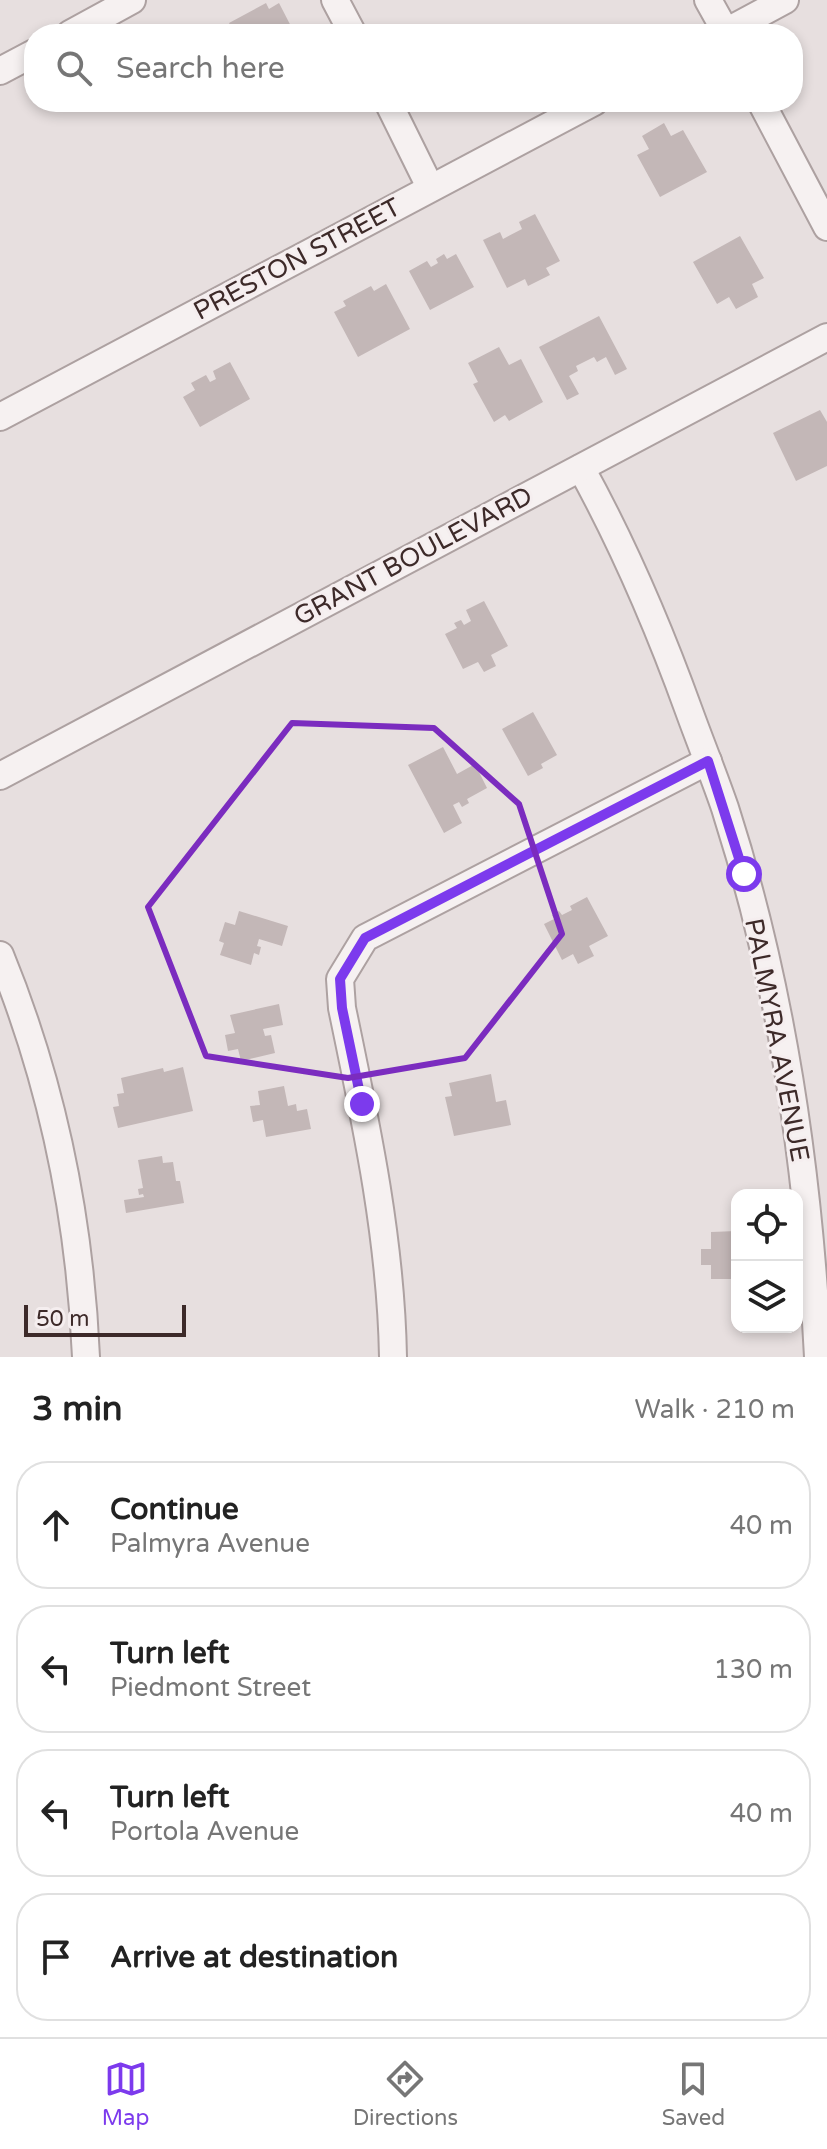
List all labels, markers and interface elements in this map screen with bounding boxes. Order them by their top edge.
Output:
search box [24,24,803,112]
icon: search [52,46,96,90]
text: Search here [116,50,285,87]
street label: PRESTON STREET [188,191,406,327]
street label: GRANT BOULEVARD [288,480,538,632]
route start [726,856,762,892]
street label: PALMYRA AVENUE [738,916,816,1164]
route end [344,1086,380,1122]
map controls [731,1189,803,1333]
button: locate [731,1189,803,1261]
button: layers [731,1261,803,1333]
scale bar [24,1301,186,1337]
text: 50 m [36,1306,90,1332]
text: 3 min [32,1389,123,1430]
text: Walk · 210 m [635,1394,795,1425]
text: Continue [110,1491,239,1528]
icon: ahead [34,1503,78,1547]
text: 40 m [730,1510,793,1541]
text: Palmyra Avenue [110,1528,310,1559]
text: Turn left [110,1635,229,1672]
icon: left [34,1647,78,1691]
text: 130 m [713,1654,793,1685]
text: Piedmont Street [110,1672,311,1703]
text: Turn left [110,1779,229,1816]
icon: left [34,1791,78,1835]
text: 40 m [730,1798,793,1829]
text: Portola Avenue [110,1816,299,1847]
icon: arrive [34,1935,78,1979]
text: Arrive at destination [110,1939,398,1976]
tab: Map [102,2057,149,2131]
tab: Directions [353,2057,458,2131]
tab: Saved [662,2057,725,2131]

